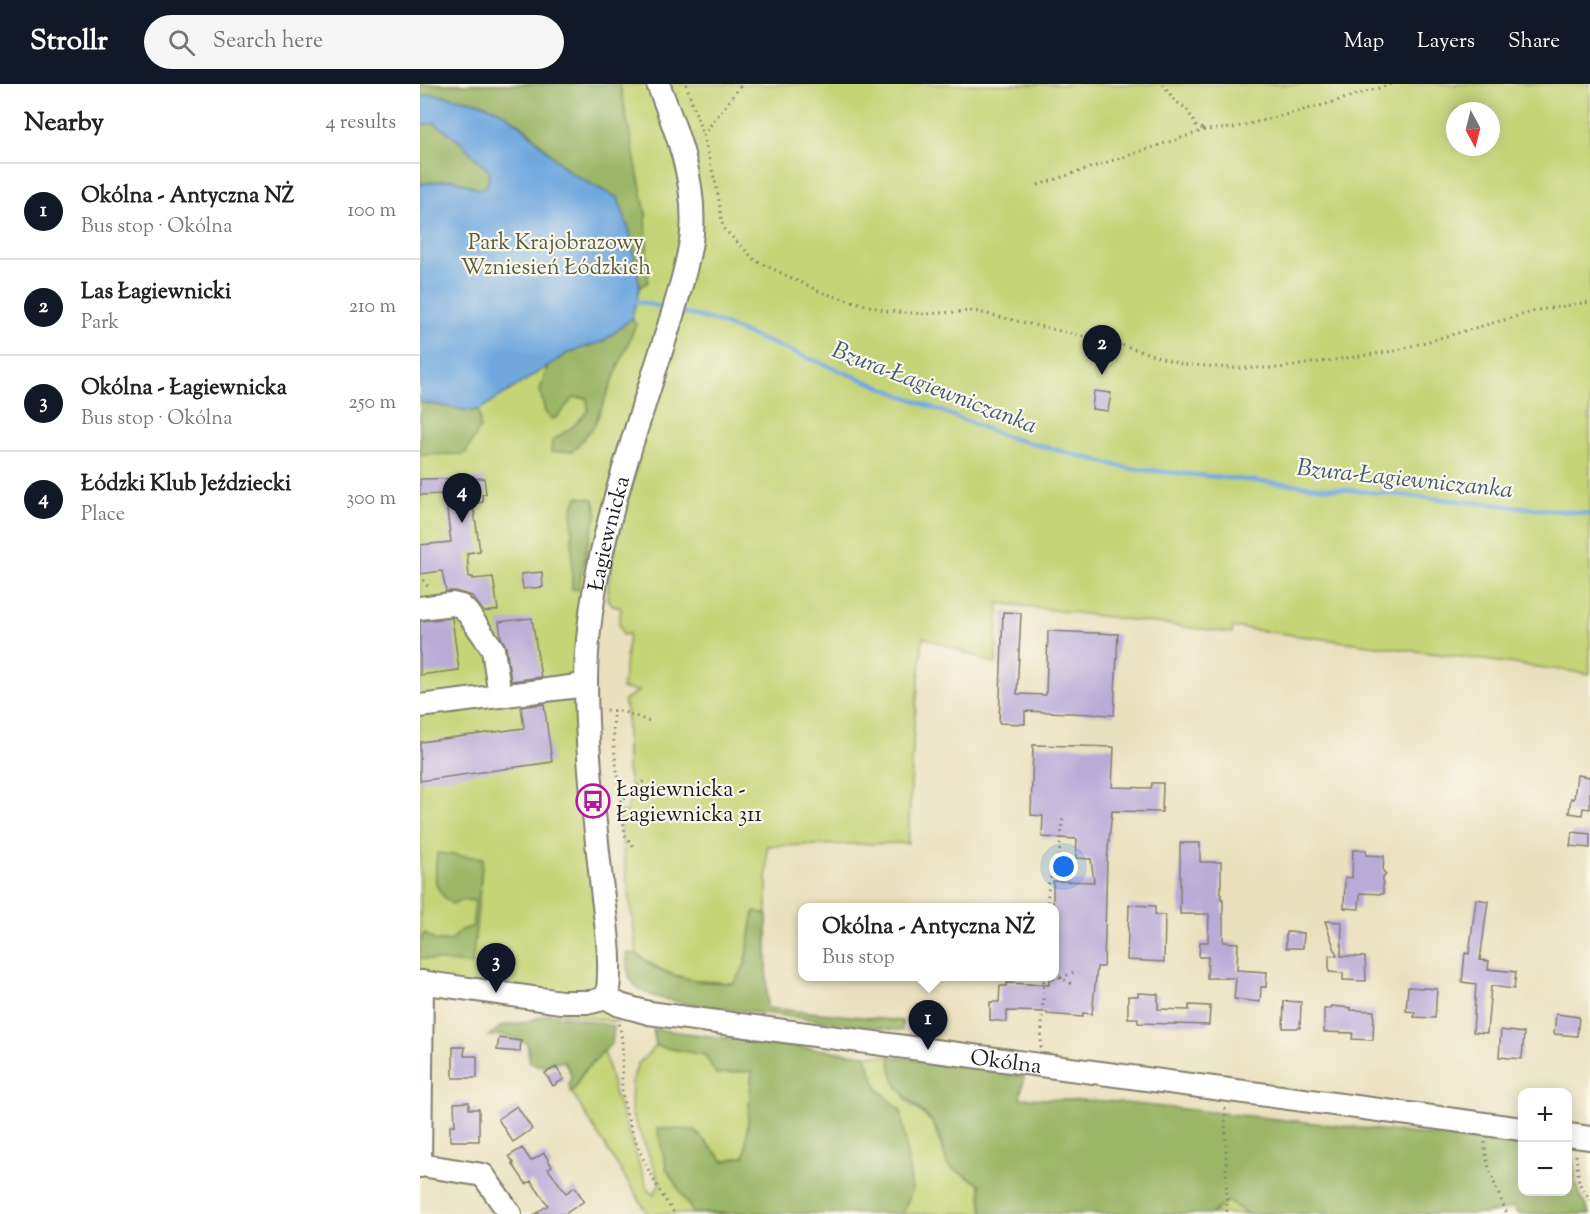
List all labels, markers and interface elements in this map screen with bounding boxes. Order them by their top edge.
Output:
search box [144,15,564,69]
text: Strollr [30,22,108,62]
icon: search [165,26,198,59]
text: Search here [213,26,323,58]
text: Map [1344,27,1384,57]
text: Layers [1417,27,1475,57]
text: Share [1508,27,1560,57]
north arrow [1446,102,1500,156]
text: Nearby [24,105,104,142]
text: 4 results [325,109,396,138]
text: Okólna - Antyczna NŻ [81,181,294,213]
text: 1 [40,197,47,226]
text: 100 m [347,197,396,226]
text: Bus stop · Okólna [81,213,232,242]
park label: Park Krajobrazowy Wzniesień Łódzkich [461,228,651,285]
text: Las Łagiewnicki [81,277,231,309]
text: 2 [39,293,48,322]
text: 210 m [349,293,396,322]
text: Park [81,309,119,338]
pin: 2 [1082,326,1122,375]
water label: Bzura-Łagiewniczanka [827,334,1042,444]
text: Okólna - Łagiewnicka [81,373,287,405]
text: 3 [39,389,48,418]
text: 250 m [348,389,396,418]
text: Bus stop · Okólna [81,405,232,434]
water label: Bzura-Łagiewniczanka [1295,452,1514,508]
text: Łódzki Klub Jeździecki [81,469,291,501]
street label: Łagiewnicka [582,473,640,594]
pin: 4 [442,474,482,523]
text: 4 [38,485,49,514]
text: 300 m [346,485,396,514]
text: Place [81,501,125,530]
place label: Łagiewnicka - Łagiewnicka 311 [616,775,763,832]
bus stop icon: Łagiewnicka - Łagiewnicka 311 [575,783,611,819]
your location [1049,852,1078,881]
popup [798,903,1059,981]
text: Okólna - Antyczna NŻ [822,912,1035,944]
pin: 3 [476,944,516,993]
text: Bus stop [822,944,895,973]
pin: 1 [908,1000,948,1050]
street label: Okólna [968,1043,1043,1084]
map controls [1518,1088,1572,1196]
button: + [1518,1088,1572,1142]
button: − [1518,1142,1572,1196]

